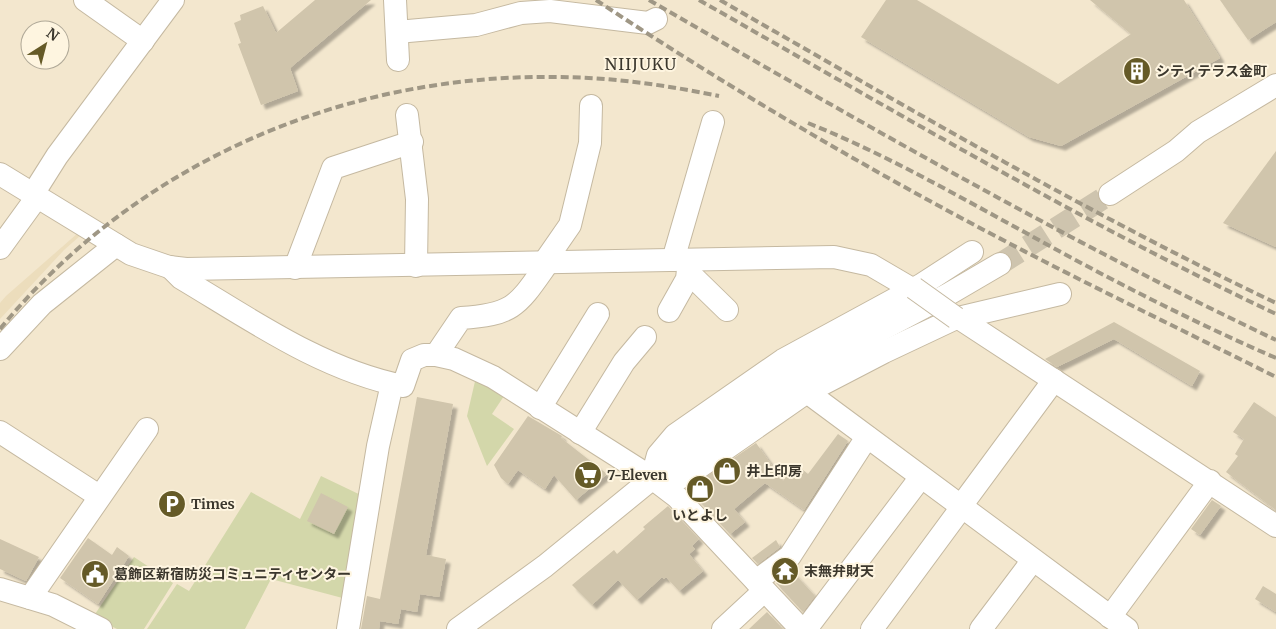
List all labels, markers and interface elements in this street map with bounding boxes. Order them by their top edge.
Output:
north arrow [20,20,70,70]
text: N [43,24,62,45]
district label: NIIJUKU [605,54,677,74]
building icon: シティテラス金町 [1122,56,1152,86]
place label: シティテラス金町 [1156,62,1267,80]
shop icon: 井上印房 [712,456,742,486]
supermarket icon: 7-Eleven [573,460,603,490]
place label: 井上印房 [746,462,802,480]
place label: 7-Eleven [607,466,668,484]
shop icon: いとよし [685,474,715,504]
parking icon: Times [157,489,187,519]
place label: Times [191,495,235,513]
place label: いとよし [672,506,728,524]
temple icon: 末無弁財天 [770,556,800,586]
public building icon: 葛飾区新宿防災コミュニティセンター [80,559,110,589]
place label: 末無弁財天 [804,562,874,580]
place label: 葛飾区新宿防災コミュニティセンター [114,565,351,583]

